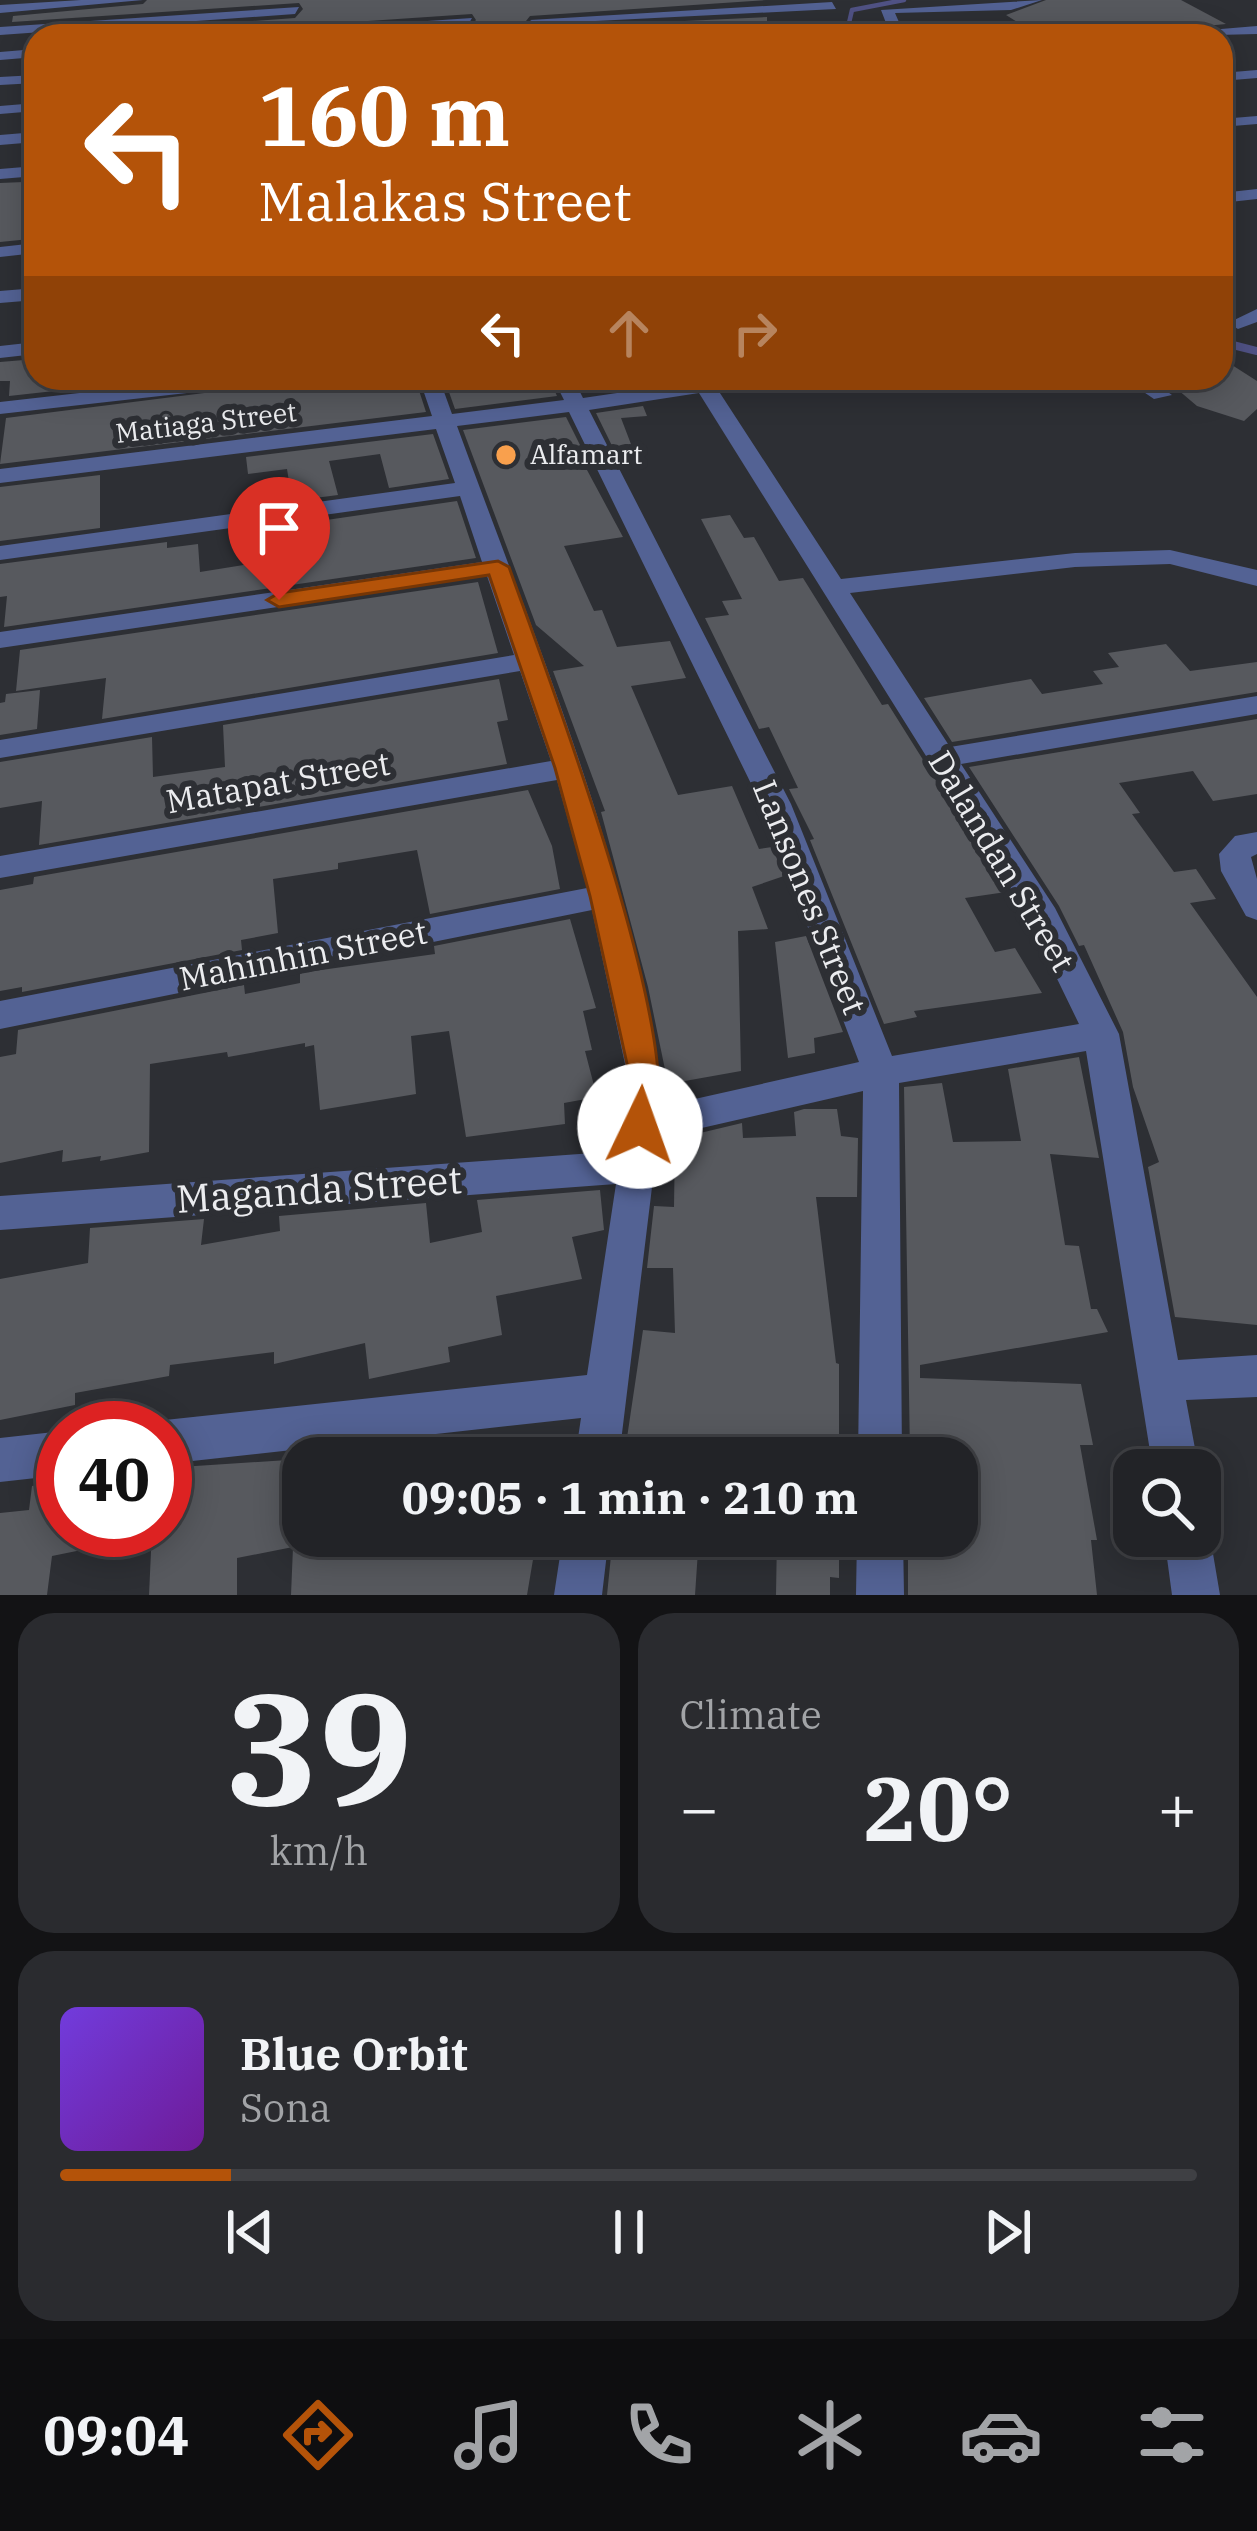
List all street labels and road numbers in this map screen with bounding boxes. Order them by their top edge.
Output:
street label: Matiaga Street [113,393,298,450]
street label: Matapat Street [163,741,393,822]
street label: Dalandan Street [920,743,1085,979]
street label: Lansones Street [744,773,877,1020]
street label: Mahinhin Street [175,909,430,1000]
street label: Maganda Street [175,1153,463,1224]

